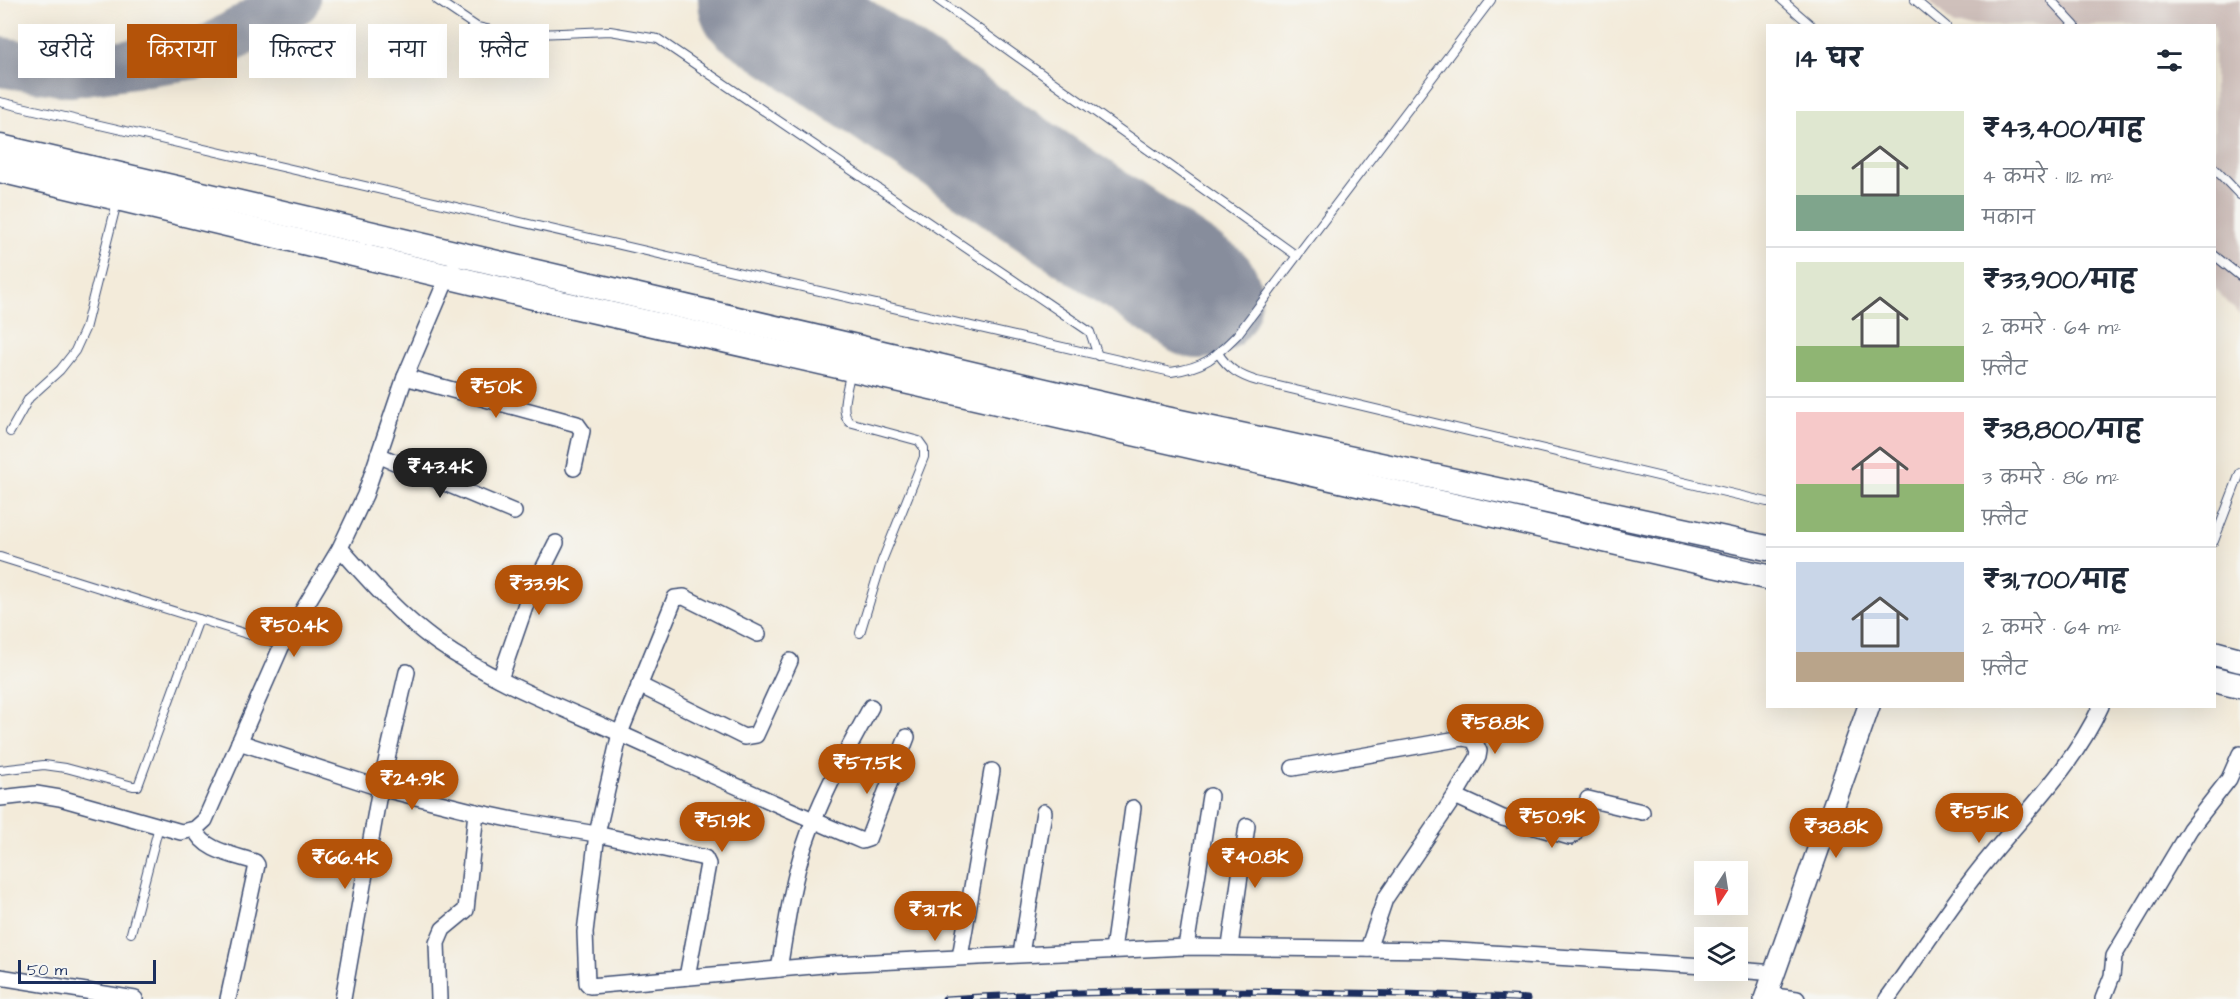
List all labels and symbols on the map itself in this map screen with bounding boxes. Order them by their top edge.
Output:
pin: ₹50K [460,368,532,419]
pin: ₹43.4K [391,448,489,499]
pin: ₹33.9K [490,565,588,616]
pin: ₹50.4K [245,607,343,658]
pin: ₹58.8K [1446,704,1544,755]
pin: ₹57.5K [818,744,916,795]
pin: ₹24.9K [363,760,461,811]
pin: ₹55.1K [1930,793,2028,844]
pin: ₹50.9K [1503,798,1601,849]
pin: ₹51.9K [673,802,771,853]
pin: ₹38.8K [1787,808,1885,859]
pin: ₹40.8K [1206,838,1304,889]
pin: ₹66.4K [296,839,394,890]
north arrow [1694,861,1748,915]
pin: ₹31.7K [886,891,984,942]
scale bar [18,957,156,984]

